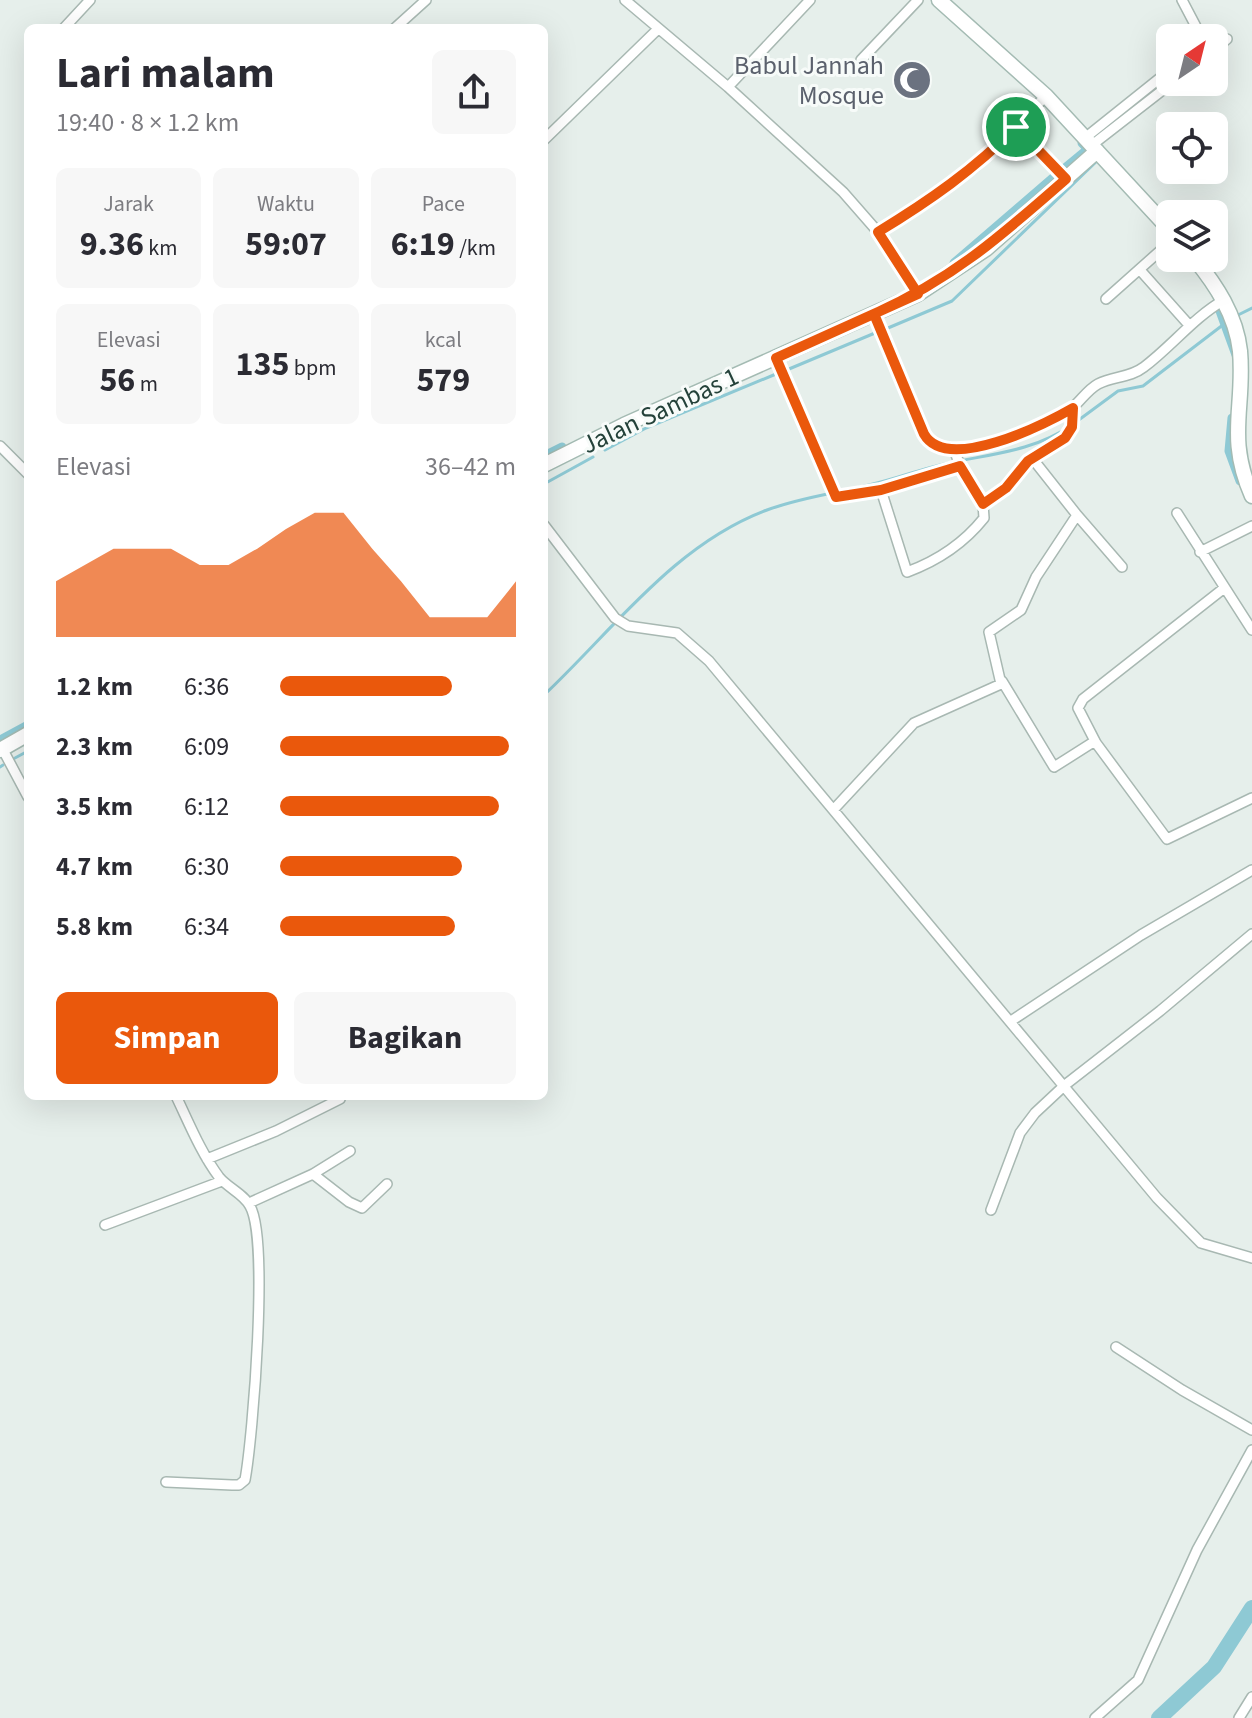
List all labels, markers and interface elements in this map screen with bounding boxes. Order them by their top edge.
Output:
north arrow [1156,24,1228,96]
map controls [1156,24,1228,272]
text: Lari malam [56,42,275,105]
place label: Babul Jannah Mosque [734,47,884,114]
button: share [432,50,516,134]
mosque icon: Babul Jannah Mosque [891,59,933,101]
pin [982,93,1050,161]
text: 19:40 · 8 × 1.2 km [56,104,239,141]
icon: arrive [994,105,1038,149]
button: locate [1156,112,1228,184]
text: Jarak [103,188,154,220]
text: Waktu [257,188,315,220]
text: Pace [422,188,465,220]
button: layers [1156,200,1228,272]
text: 9.36 [80,220,144,269]
text: 59:07 [245,220,327,269]
text: 6:19 [391,220,455,269]
text: km [144,232,177,264]
text: /km [455,232,496,264]
text: Elevasi [97,324,161,356]
text: kcal [425,324,462,356]
text: 135 [236,340,289,389]
text: bpm [289,352,336,384]
text: 56 [99,356,135,405]
text: 579 [416,356,470,405]
street label: Jalan Sambas 1 [576,358,745,463]
text: m [135,368,158,400]
text: Elevasi [56,448,131,485]
text: 36–42 m [425,448,516,485]
text: 1.2 km [56,668,133,705]
text: 6:36 [184,668,229,705]
text: 2.3 km [56,728,133,765]
text: 6:09 [184,728,229,765]
text: 3.5 km [56,788,133,825]
text: 6:12 [184,788,229,825]
text: 4.7 km [56,848,133,885]
text: 6:30 [184,848,229,885]
text: 5.8 km [56,908,133,945]
text: 6:34 [184,908,229,945]
button: Simpan [56,992,278,1084]
button: Bagikan [294,992,516,1084]

